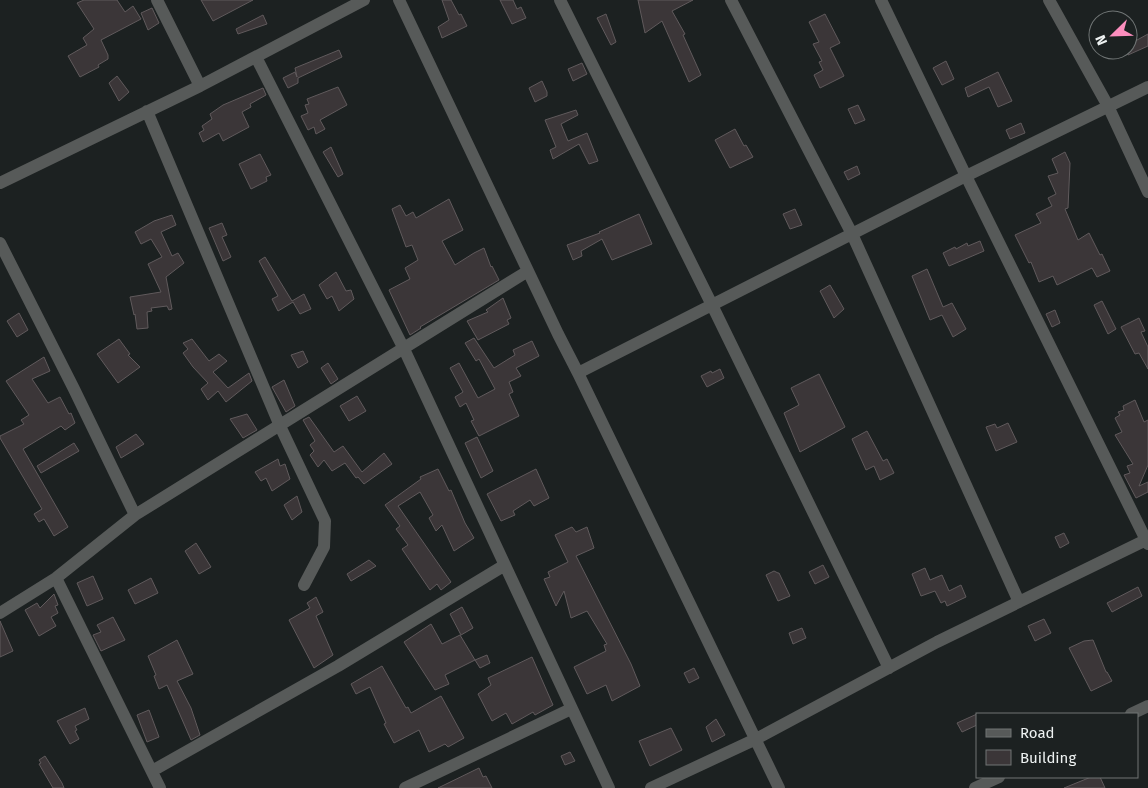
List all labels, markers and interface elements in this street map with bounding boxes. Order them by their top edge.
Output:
north arrow [1088,10,1138,60]
text: N [1092,32,1111,47]
legend [976,713,1138,778]
text: Road [1020,724,1055,742]
text: Building [1020,749,1076,767]

